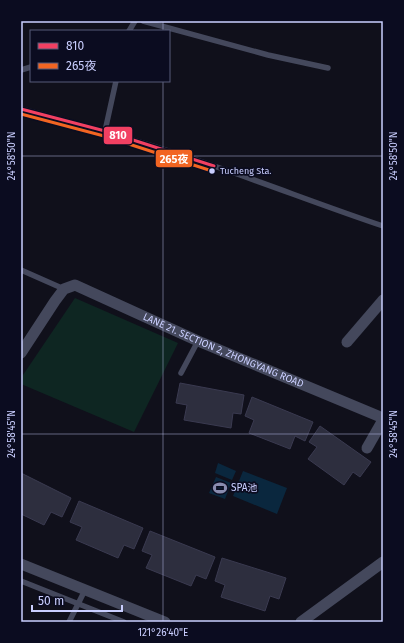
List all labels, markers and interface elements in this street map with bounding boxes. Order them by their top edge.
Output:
legend [30,30,170,82]
text: 810 [66,39,84,53]
text: 265夜 [66,59,96,73]
line badge: 810 [103,126,133,145]
text: 810 [109,129,127,142]
text: 24°58'50"N [6,131,18,181]
text: 24°58'50"N [388,131,400,181]
line badge: 265夜 [155,149,193,168]
text: 265夜 [160,153,188,166]
marker: Tucheng Sta. [207,166,217,176]
place label: Tucheng Sta. [220,166,272,176]
street label: LANE 21. SECTION 2, ZHONGYANG ROAD [141,311,306,390]
text: 24°58'45"N [6,410,18,458]
text: 24°58'45"N [388,410,400,458]
sports icon: SPA池 [212,480,228,496]
place label: SPA池 [231,482,257,494]
scale bar [32,587,122,613]
text: 50 m [38,594,64,608]
text: 121°26'40"E [138,627,188,639]

